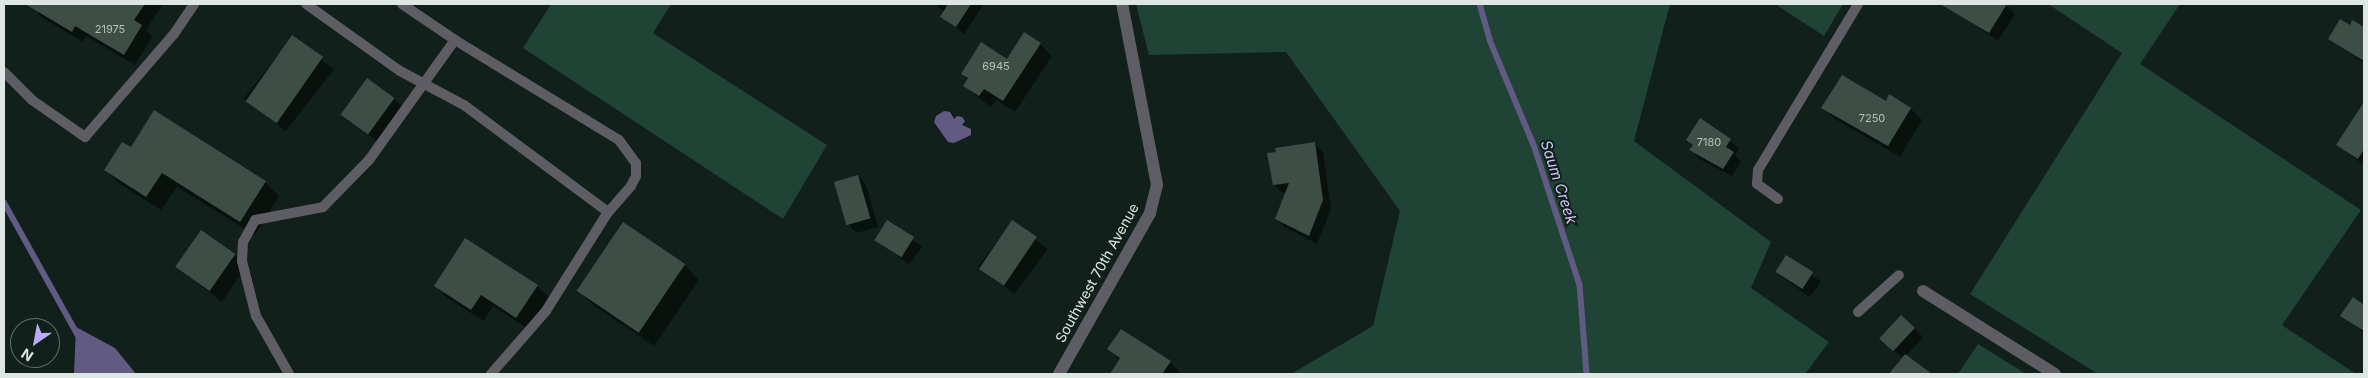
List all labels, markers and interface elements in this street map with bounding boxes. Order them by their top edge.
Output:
house number: 21975 [95,22,125,36]
house number: 6945 [982,59,1010,73]
house number: 7250 [1859,111,1885,125]
house number: 7180 [1697,135,1721,149]
water label: Saum Creek [1537,138,1581,226]
street label: Southwest 70th Avenue [1052,200,1142,346]
north arrow [10,318,60,368]
text: N [18,345,36,365]

